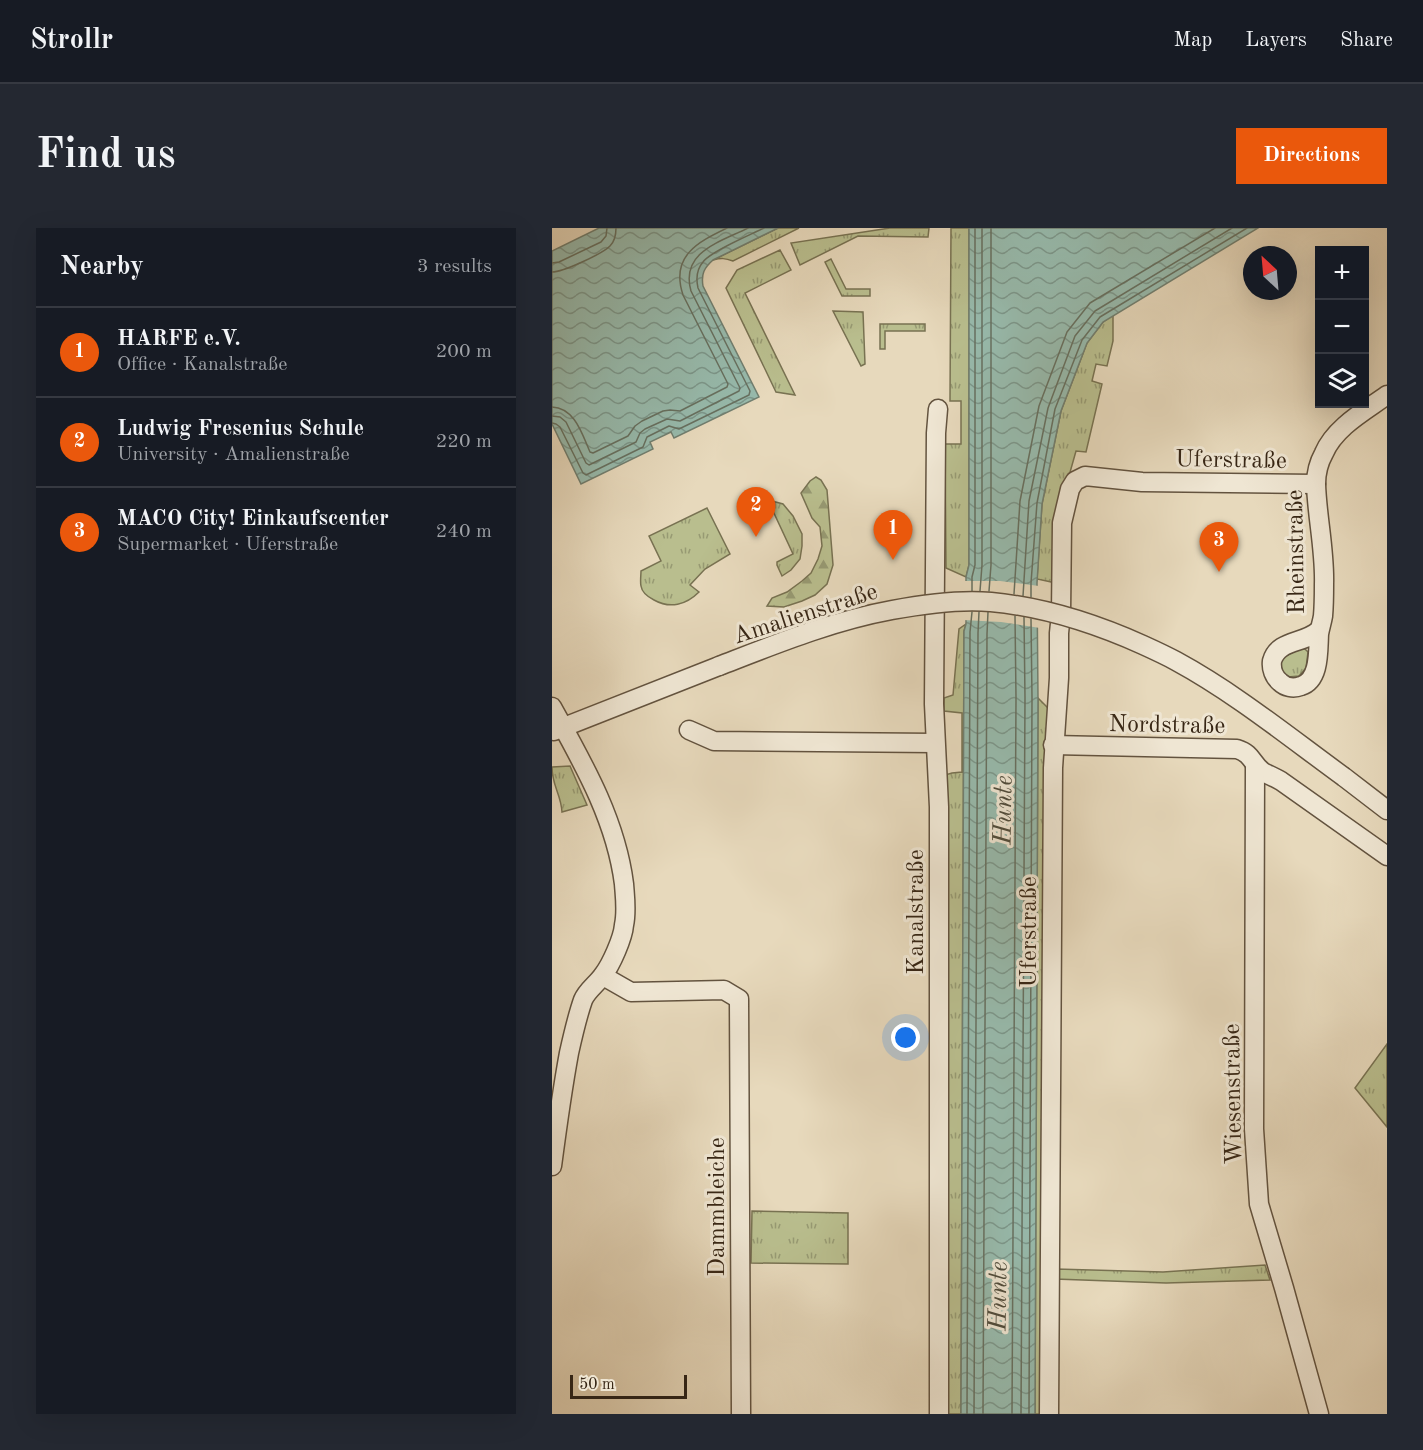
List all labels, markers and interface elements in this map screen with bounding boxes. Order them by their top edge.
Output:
text: Strollr [30,27,113,55]
text: Map [1173,30,1212,51]
text: Layers [1245,30,1307,51]
text: Share [1340,30,1393,51]
button: Directions [1236,128,1387,184]
text: Find us [36,135,175,177]
north arrow [1243,246,1297,300]
map controls [1315,246,1369,408]
button: + [1315,246,1369,300]
text: Nearby [60,254,144,280]
text: 3 results [417,257,492,277]
button: − [1315,300,1369,354]
text: HARFE e.V. [117,328,241,350]
text: 1 [74,342,85,362]
text: 200 m [436,342,492,362]
button: layers [1315,354,1369,408]
text: Office · Kanalstraße [117,355,287,375]
text: Ludwig Fresenius Schule [117,418,364,440]
text: 2 [74,432,85,452]
text: 220 m [436,432,492,452]
text: University · Amalienstraße [117,445,350,465]
street label: Uferstraße [1175,448,1287,474]
pin: 2 [736,488,776,537]
street label: Rheinstraße [1284,489,1310,615]
text: MACO City! Einkaufscenter [117,508,389,530]
pin: 1 [874,510,912,560]
text: 3 [74,522,85,542]
text: 240 m [436,522,492,542]
pin: 3 [1200,522,1238,572]
text: Supermarket · Uferstraße [117,535,338,555]
street label: Amalienstraße [730,580,881,650]
street label: Nordstraße [1108,713,1226,739]
water label: Hunte [990,775,1018,846]
street label: Kanalstraße [905,849,929,975]
street label: Uferstraße [1018,876,1042,988]
your location [891,1023,920,1052]
street label: Wiesenstraße [1221,1023,1247,1165]
street label: Dammbleiche [706,1137,730,1277]
water label: Hunte [985,1261,1013,1332]
scale bar [570,1372,687,1400]
text: 50 m [579,1377,615,1393]

